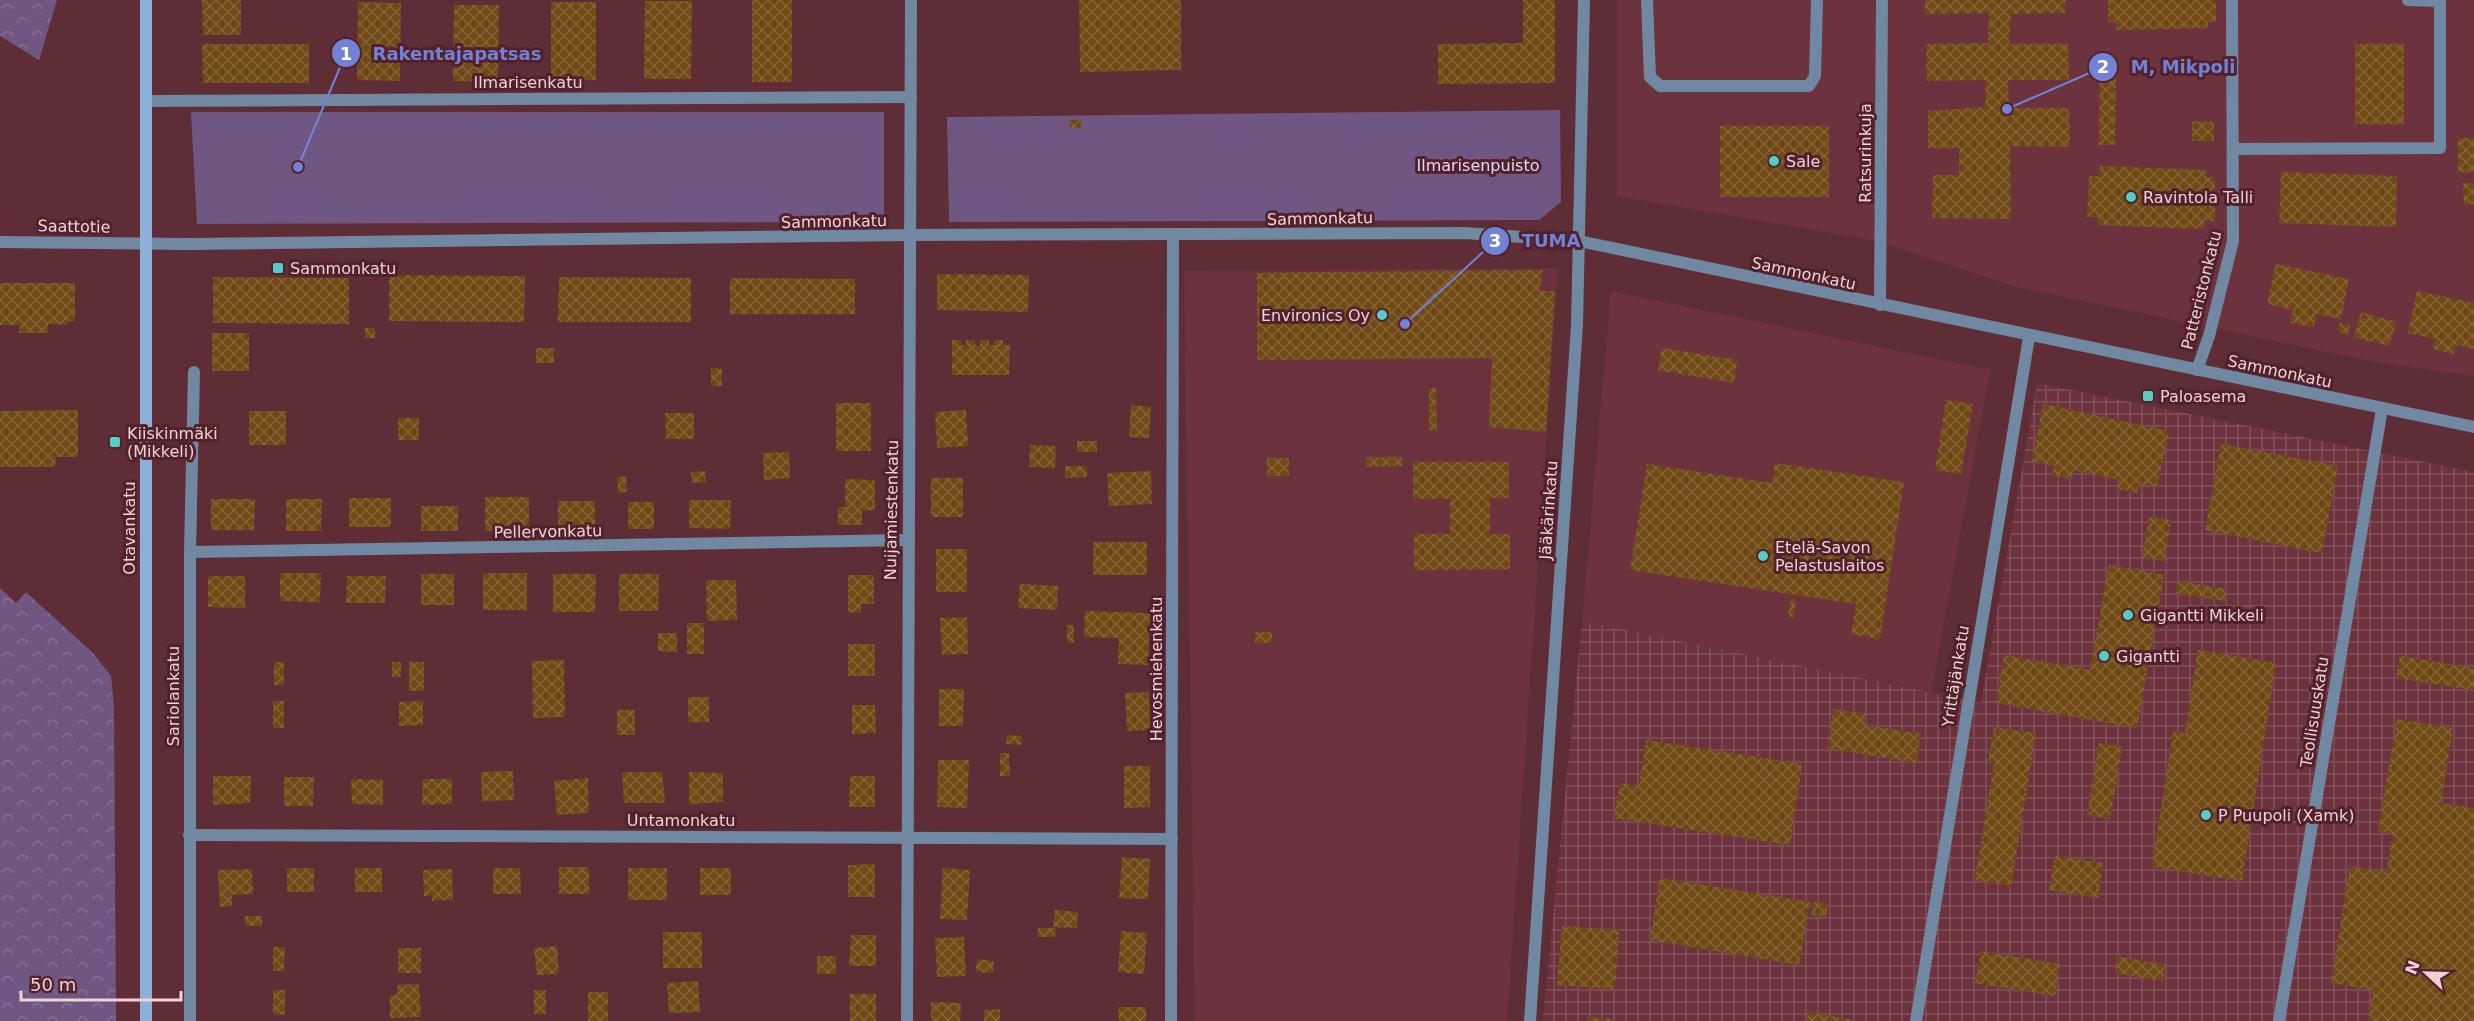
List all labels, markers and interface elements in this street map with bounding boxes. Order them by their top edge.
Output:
callout: Rakentajapatsas [331,35,553,71]
text: 1 [340,43,352,64]
text: Rakentajapatsas [373,43,541,64]
callout: M, Mikpoli [2088,49,2247,85]
text: 2 [2097,56,2109,77]
text: M, Mikpoli [2131,56,2235,77]
street label: Ilmarisenkatu [473,73,583,92]
street label: Ratsurinkuja [1856,103,1875,203]
place label: Sale [1786,152,1820,171]
marker: Sale [1767,154,1781,168]
park label: Ilmarisenpuisto [1416,156,1540,175]
place label: Ravintola Talli [2143,188,2253,207]
marker: Ravintola Talli [2124,190,2138,204]
street label: Sammonkatu [1267,208,1373,229]
street label: Sammonkatu [781,211,887,232]
street label: Saattotie [37,216,110,237]
callout: TUMA [1480,223,1593,259]
street label: Patteristonkatu [2178,229,2225,352]
text: 3 [1489,230,1501,251]
text: TUMA [1522,230,1580,251]
street label: Sammonkatu [1750,253,1858,294]
place label: Sammonkatu [290,259,396,278]
marker: Sammonkatu [271,261,285,275]
place label: Environics Oy [1261,306,1370,325]
marker: Environics Oy [1375,308,1389,322]
street label: Sammonkatu [2226,351,2334,392]
place label: Paloasema [2160,387,2246,406]
marker: Paloasema [2141,389,2155,403]
place label: Kiiskinmäki (Mikkeli) [127,424,218,461]
marker: Kiiskinmäki (Mikkeli) [108,435,122,449]
street label: Nuijamiestenkatu [881,440,902,580]
street label: Jääkärinkatu [1535,460,1561,561]
street label: Otavankatu [120,481,139,575]
street label: Pellervonkatu [493,521,603,542]
place label: Etelä-Savon Pelastuslaitos [1775,538,1884,575]
marker: Etelä-Savon Pelastuslaitos [1756,549,1770,563]
street label: Hevosmiehenkatu [1147,597,1166,741]
place label: Gigantti Mikkeli [2140,606,2264,625]
marker: Gigantti Mikkeli [2121,608,2135,622]
street label: Yrittäjänkatu [1938,624,1973,729]
street label: Sariolankatu [164,646,183,746]
place label: Gigantti [2116,647,2180,666]
marker: Gigantti [2097,649,2111,663]
street label: Teollisuuskatu [2296,655,2333,770]
place label: P Puupoli (Xamk) [2218,806,2354,825]
marker: P Puupoli (Xamk) [2199,808,2213,822]
street label: Untamonkatu [627,811,735,830]
north arrow [2396,943,2456,1003]
text: N [2401,958,2424,977]
scale bar [21,964,182,1002]
text: 50 m [30,974,76,995]

